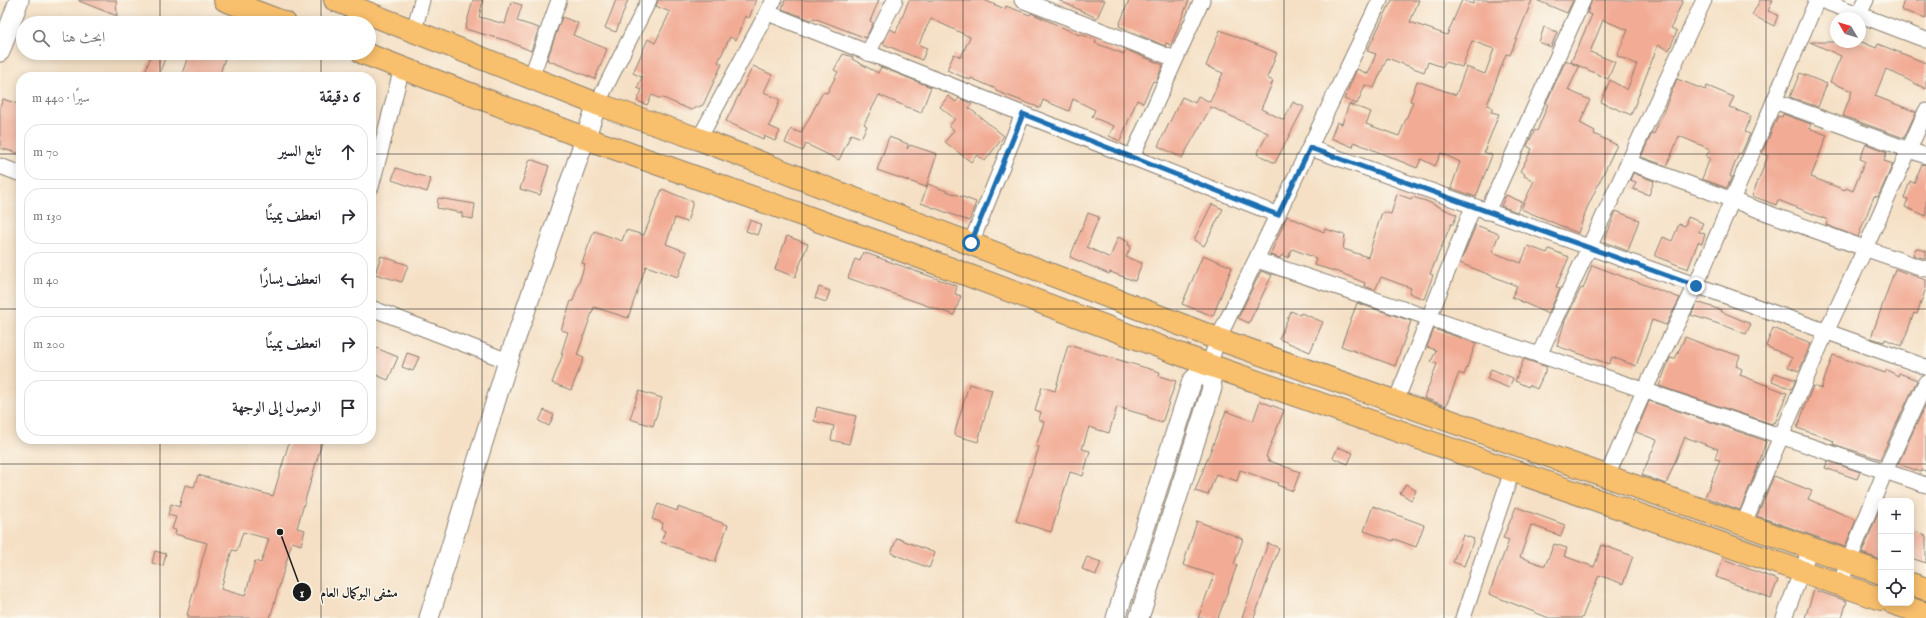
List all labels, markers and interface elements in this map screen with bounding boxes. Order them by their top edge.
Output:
north arrow [1830,12,1866,48]
search box [16,16,376,60]
icon: search [30,27,52,49]
text: ابحث هنا [62,28,105,47]
text: 6 دقيقة [319,87,360,108]
text: سيرًا · 440 m [32,90,90,107]
icon: ahead [337,141,359,163]
text: تابع السير [279,142,321,161]
text: 70 m [33,144,58,161]
icon: right [337,205,359,227]
text: انعطف يمينًا [265,206,321,225]
text: 130 m [33,208,62,225]
route start [962,234,980,252]
icon: left [337,269,359,291]
text: انعطف يسارًا [259,270,321,289]
text: 40 m [33,272,59,289]
route end [1687,277,1705,295]
icon: right [337,333,359,355]
text: انعطف يمينًا [265,334,321,353]
text: 200 m [33,336,65,353]
icon: arrive [337,397,359,419]
text: الوصول إلى الوجهة [232,398,321,417]
map controls [1878,498,1914,606]
button: + [1878,498,1914,534]
button: − [1878,534,1914,570]
button: locate [1878,570,1914,606]
callout: مشفى البوكمال العام [292,580,406,605]
text: مشفى البوكمال العام [320,585,398,604]
text: 1 [300,586,305,601]

